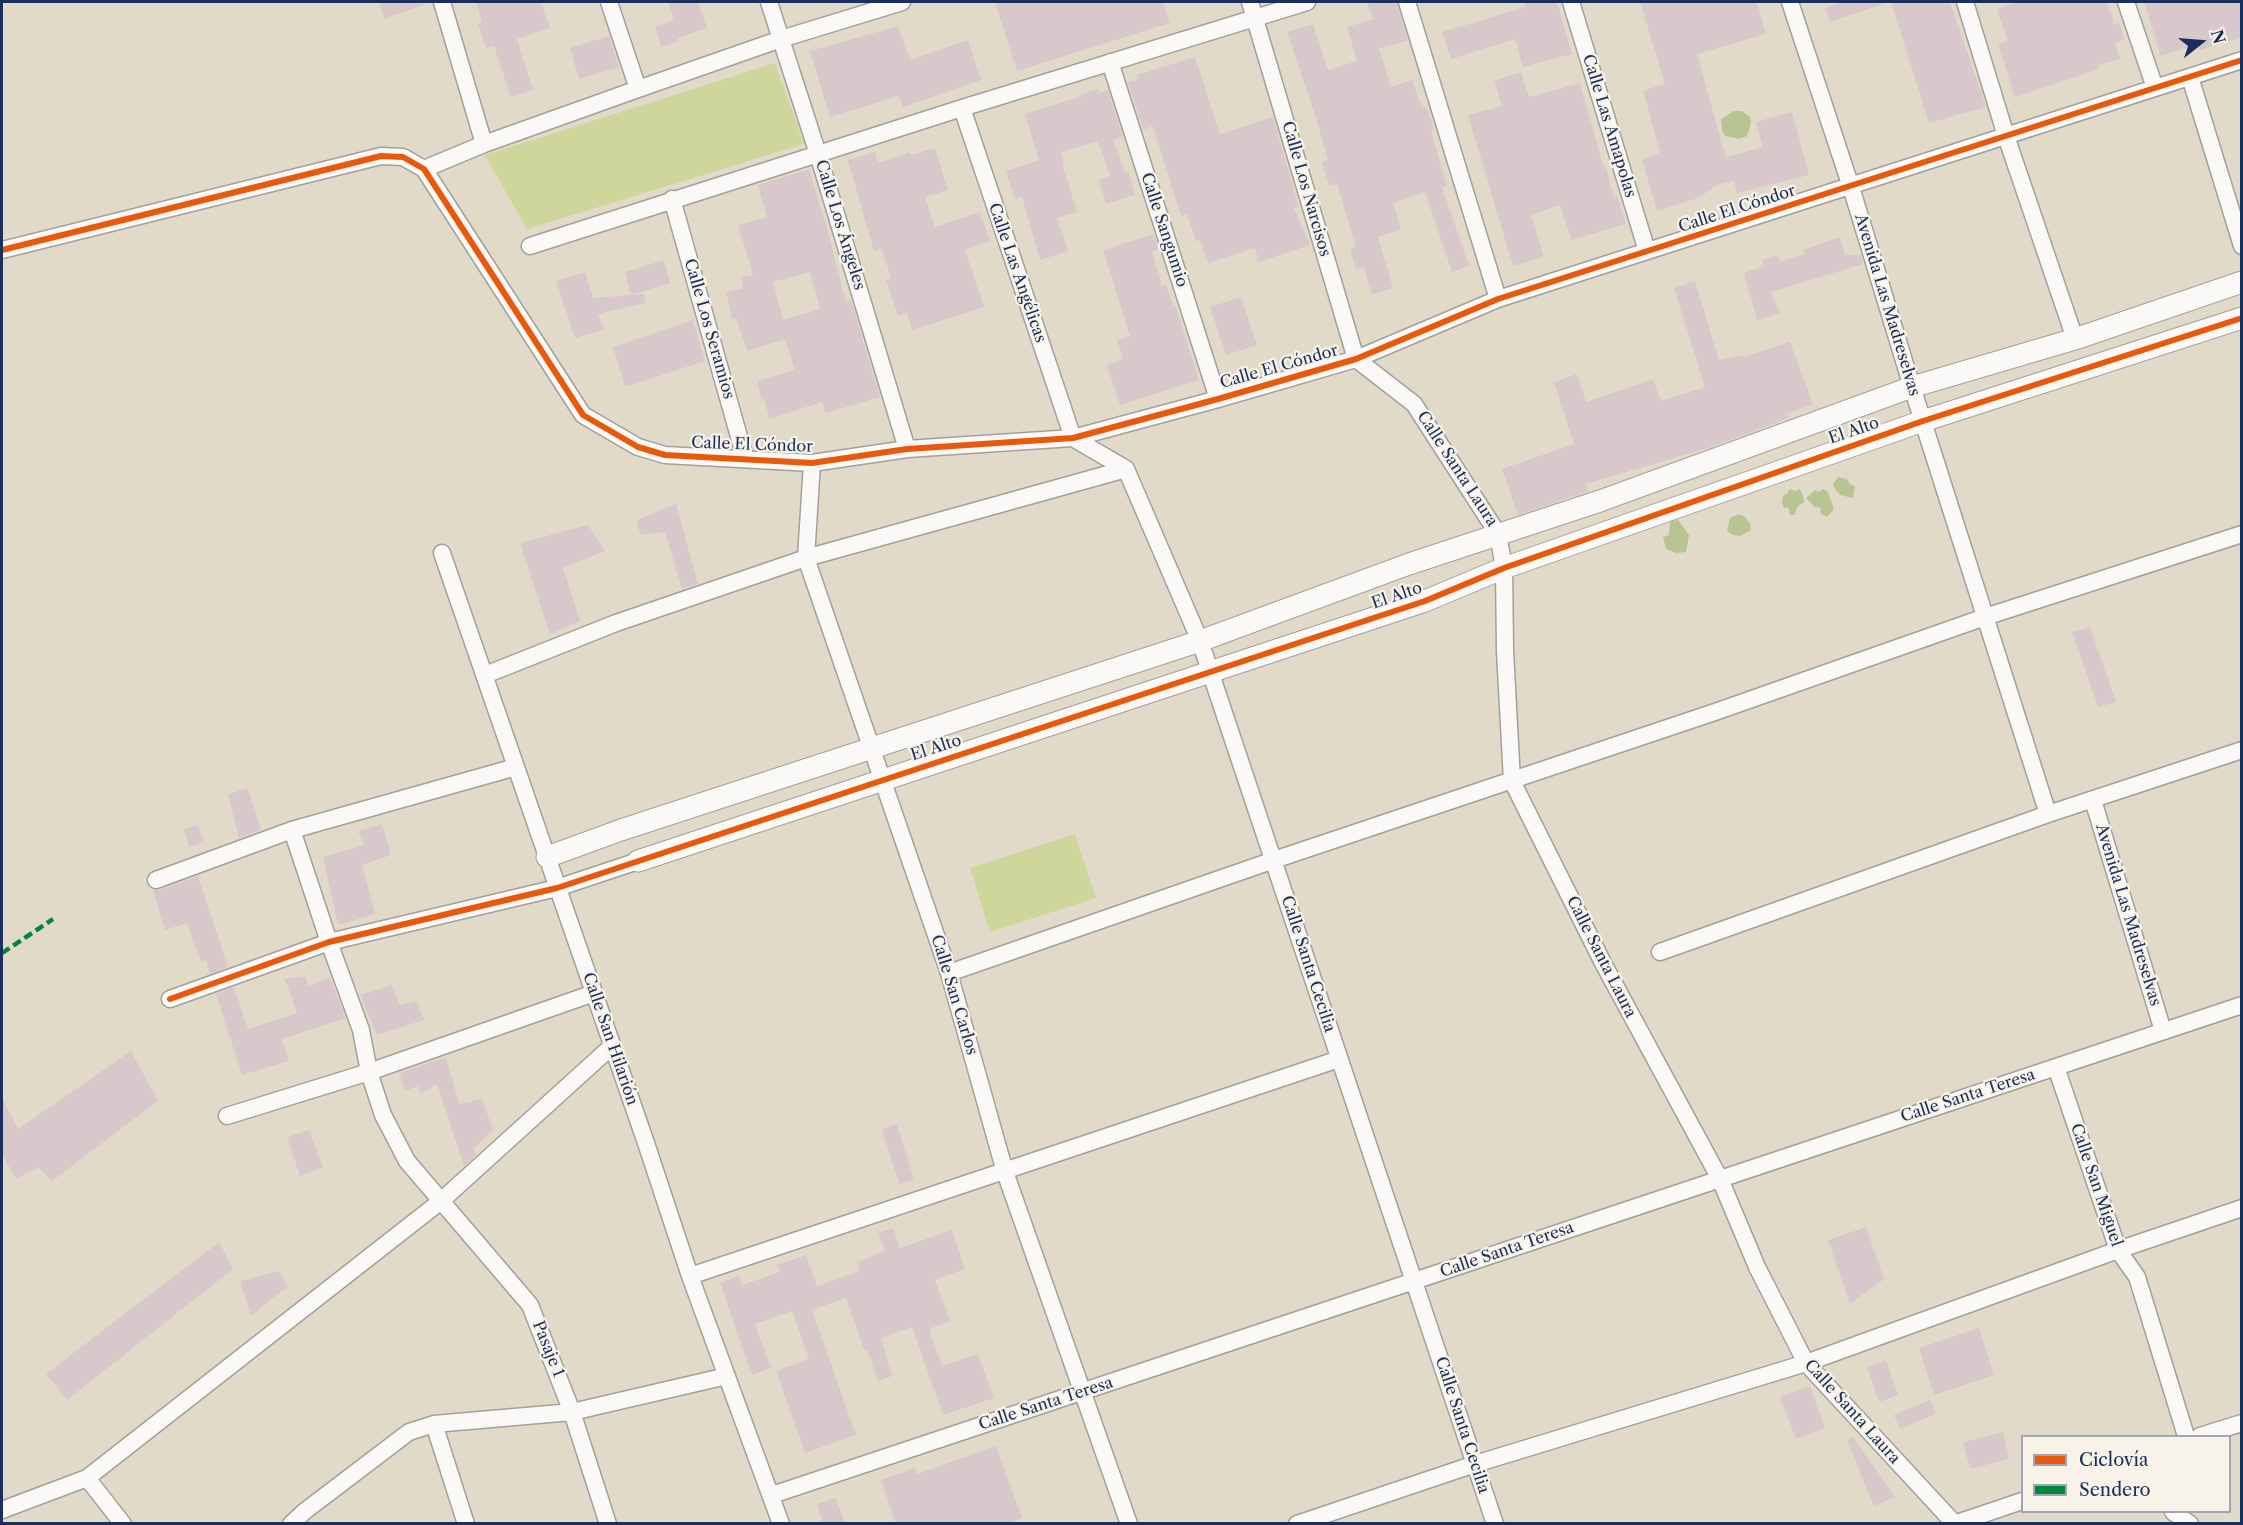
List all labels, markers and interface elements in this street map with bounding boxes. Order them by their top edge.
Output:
north arrow [2171,12,2231,72]
text: N [2207,27,2230,46]
street label: Calle Las Amapolas [1578,52,1640,200]
street label: Calle Los Narcisos [1278,119,1334,259]
street label: Calle Los Ángeles [811,158,869,292]
street label: Calle Sangumio [1136,170,1192,290]
street label: Calle El Cóndor [1676,181,1798,237]
street label: Calle Las Angélicas [984,201,1050,345]
street label: Avenida Las Madreselvas [1850,212,1924,398]
street label: Calle Los Seramios [680,257,738,401]
street label: Calle El Cóndor [1218,341,1340,393]
street label: Calle Santa Laura [1413,408,1501,530]
street label: El Alto [1826,413,1882,449]
street label: Calle El Cóndor [691,433,813,457]
street label: El Alto [1369,578,1425,614]
street label: El Alto [908,731,964,765]
street label: Avenida Las Madreselvas [2091,822,2165,1008]
street label: Calle Santa Cecilia [1277,893,1339,1035]
street label: Calle Santa Laura [1562,893,1640,1021]
street label: Calle San Carlos [927,933,981,1057]
street label: Calle San Hilarión [578,970,642,1108]
street label: Calle Santa Teresa [1898,1065,2038,1127]
street label: Calle San Miguel [2066,1121,2126,1249]
street label: Calle Santa Teresa [1438,1218,1576,1282]
street label: Pasaje 1 [528,1318,568,1380]
street label: Calle Santa Cecilia [1431,1354,1493,1496]
street label: Calle Santa Laura [1800,1356,1904,1468]
street label: Calle Santa Teresa [976,1373,1116,1435]
legend [2021,1435,2231,1513]
text: Ciclovía [2079,1449,2148,1471]
text: Sendero [2079,1479,2151,1501]

